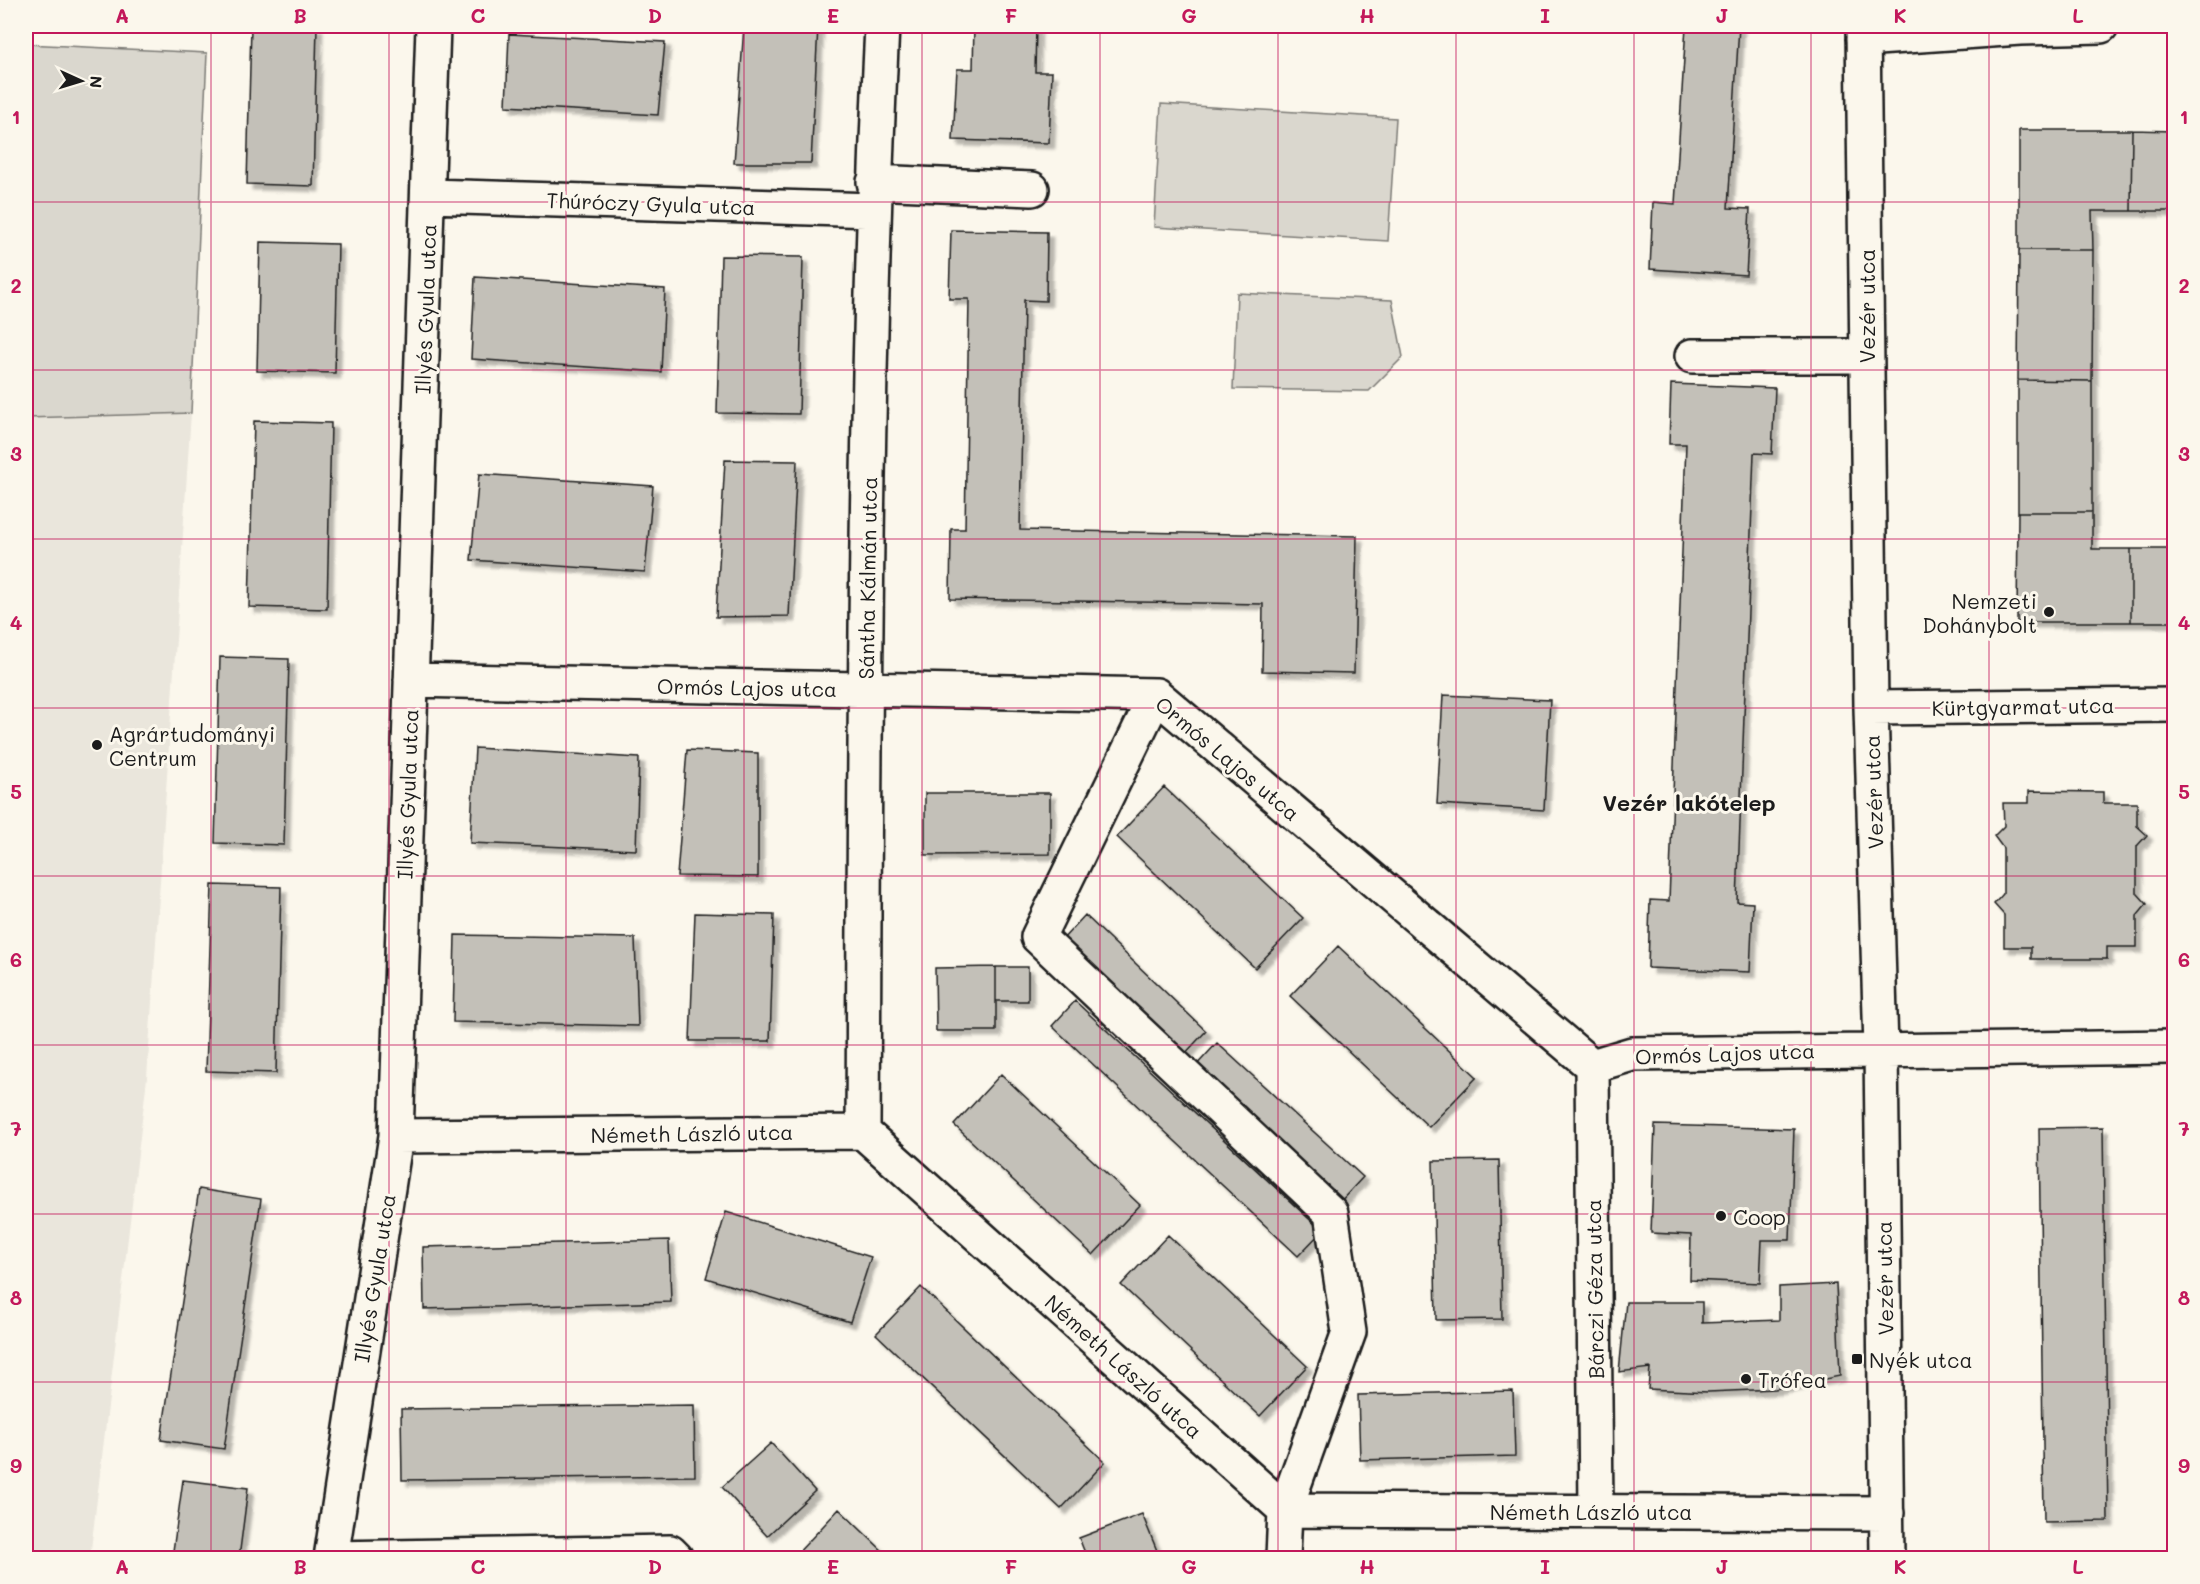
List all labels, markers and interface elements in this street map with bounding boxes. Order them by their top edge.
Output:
text: A [115,2,129,28]
text: B [293,2,307,28]
text: C [471,2,486,28]
text: D [648,2,662,28]
text: E [827,2,839,28]
text: F [1005,2,1018,28]
text: G [1181,2,1197,28]
text: H [1359,2,1375,28]
text: I [1540,2,1550,28]
text: J [1715,2,1729,28]
text: K [1893,2,1907,28]
text: L [2072,2,2084,28]
north arrow [51,51,111,111]
text: N [86,75,107,89]
text: 1 [12,103,20,129]
text: 1 [2180,103,2188,129]
street label: Thúróczy Gyula utca [546,186,756,220]
street label: Illyés Gyula utca [409,223,441,395]
street label: Vezér utca [1853,249,1880,363]
text: 2 [10,272,22,298]
text: 2 [2178,272,2190,298]
text: 3 [10,440,22,466]
text: 3 [2178,440,2190,466]
street label: Sántha Kálmán utca [852,476,882,680]
place label: Nemzeti Dohánybolt [1922,587,2037,638]
marker: Nemzeti Dohánybolt [2042,605,2056,619]
text: 4 [10,609,23,635]
text: 4 [2178,609,2191,635]
street label: Ormós Lajos utca [657,672,837,702]
street label: Ormós Lajos utca [1150,690,1306,826]
street label: Kürtgyarmat utca [1931,691,2115,721]
street label: Illyés Gyula utca [391,708,423,880]
place label: Agrártudományi Centrum [109,720,275,771]
street label: Vezér utca [1858,734,1888,850]
marker: Agrártudományi Centrum [90,738,104,752]
text: 5 [10,778,22,804]
text: 5 [2178,778,2190,804]
district label: Vezér lakótelep [1602,788,1776,817]
text: 6 [10,946,22,972]
text: 6 [2178,946,2190,972]
street label: Ormós Lajos utca [1635,1036,1815,1070]
text: 7 [10,1115,22,1141]
text: 7 [2178,1115,2190,1141]
street label: Németh László utca [590,1118,794,1148]
street label: Illyés Gyula utca [347,1192,401,1364]
street label: Bárczi Géza utca [1579,1199,1609,1379]
place label: Coop [1733,1203,1786,1230]
marker: Coop [1714,1209,1728,1223]
street label: Vezér utca [1870,1220,1898,1336]
text: 8 [10,1284,22,1310]
text: 8 [2178,1284,2190,1310]
street label: Németh László utca [1040,1288,1208,1444]
place label: Nyék utca [1869,1346,1973,1373]
marker: Nyék utca [1850,1352,1864,1366]
place label: Trófea [1758,1366,1827,1393]
marker: Trófea [1739,1372,1753,1386]
text: 9 [10,1452,22,1478]
text: 9 [2178,1452,2190,1478]
street label: Németh László utca [1490,1498,1692,1525]
text: A [115,1553,129,1579]
text: B [293,1553,307,1579]
text: C [471,1553,486,1579]
text: D [648,1553,662,1579]
text: E [827,1553,839,1579]
text: F [1005,1553,1018,1579]
text: G [1181,1553,1197,1579]
text: H [1359,1553,1375,1579]
text: I [1540,1553,1550,1579]
text: J [1715,1553,1729,1579]
text: K [1893,1553,1907,1579]
text: L [2072,1553,2084,1579]

